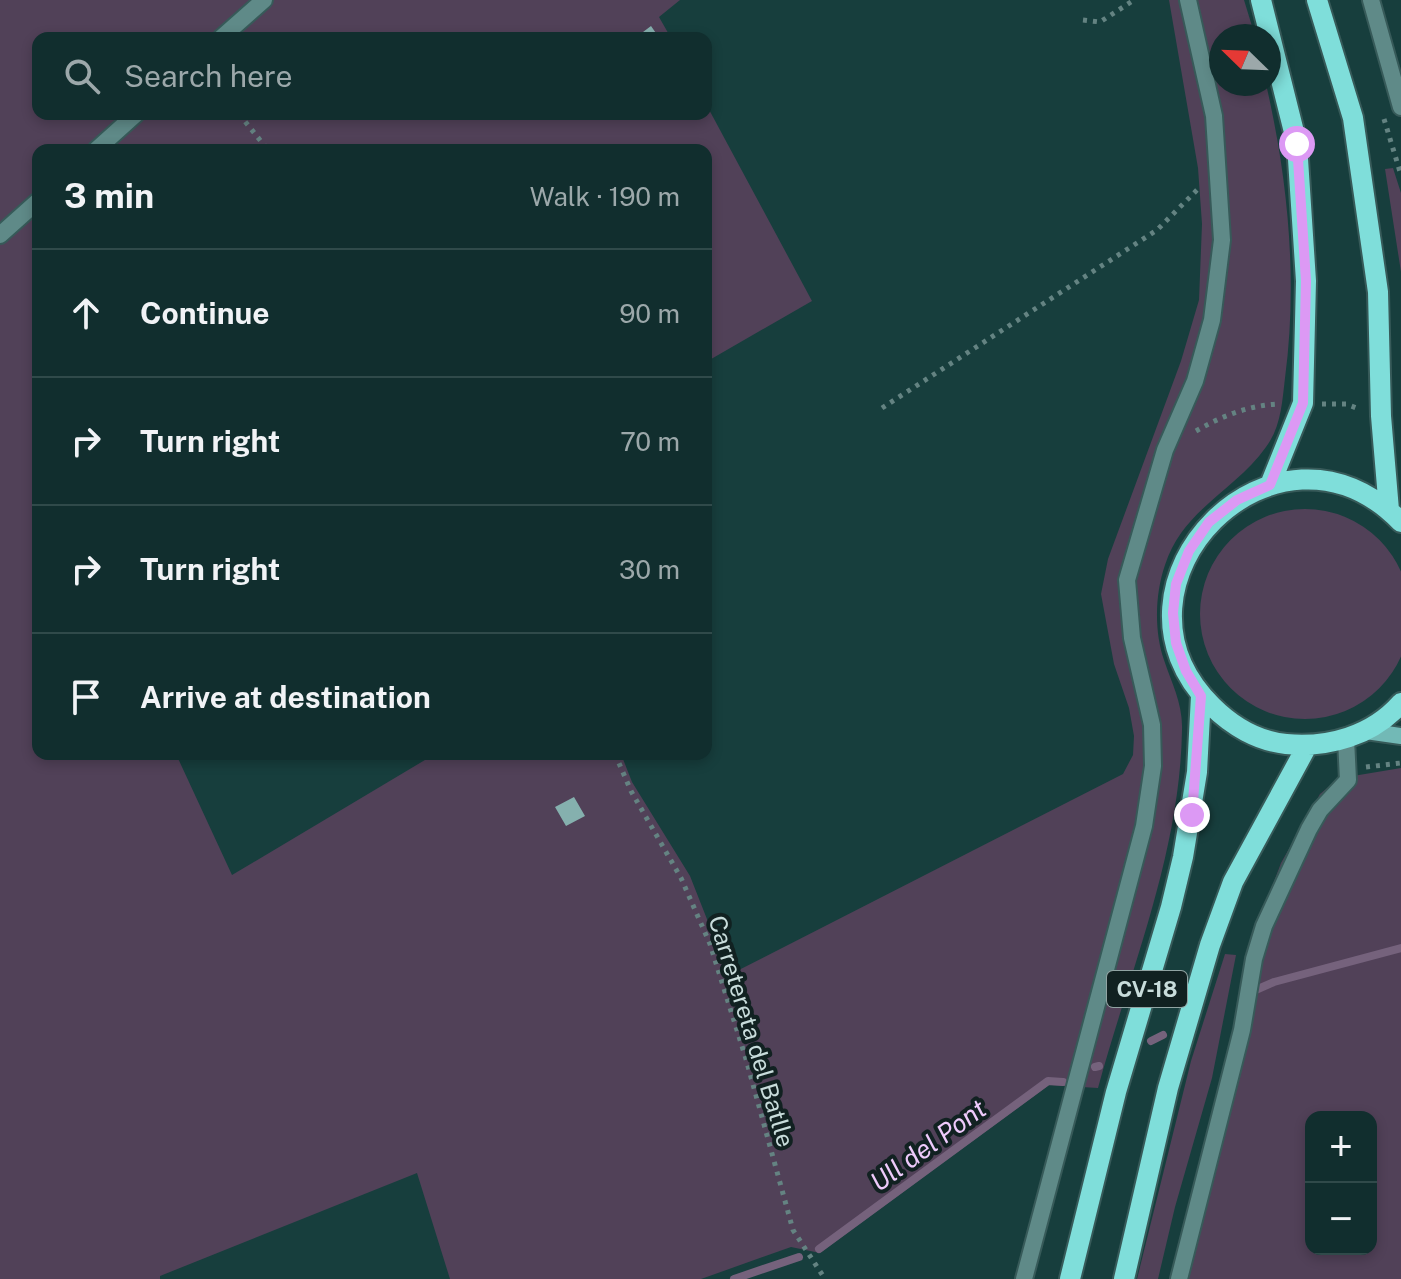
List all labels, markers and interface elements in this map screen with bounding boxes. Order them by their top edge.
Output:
north arrow [1209,24,1281,96]
search box [32,32,712,120]
icon: search [60,54,104,98]
text: Search here [124,58,292,94]
route start [1279,126,1315,162]
text: 3 min [64,176,154,216]
text: Walk · 190 m [530,181,680,212]
icon: ahead [64,291,108,335]
text: Continue [140,295,270,331]
text: 90 m [619,298,680,329]
icon: right [64,419,108,463]
text: Turn right [140,423,280,459]
text: 70 m [620,426,680,457]
icon: right [64,547,108,591]
text: Turn right [140,551,280,587]
text: 30 m [619,554,680,585]
icon: arrive [64,675,108,719]
text: Arrive at destination [140,679,431,715]
route end [1174,797,1210,833]
street label: Carretereta del Batlle [703,912,801,1150]
road number: CV-18 [1107,971,1187,1007]
water label: Ull del Pont [864,1093,992,1197]
map controls [1305,1111,1377,1255]
button: + [1305,1111,1377,1183]
button: − [1305,1183,1377,1255]

